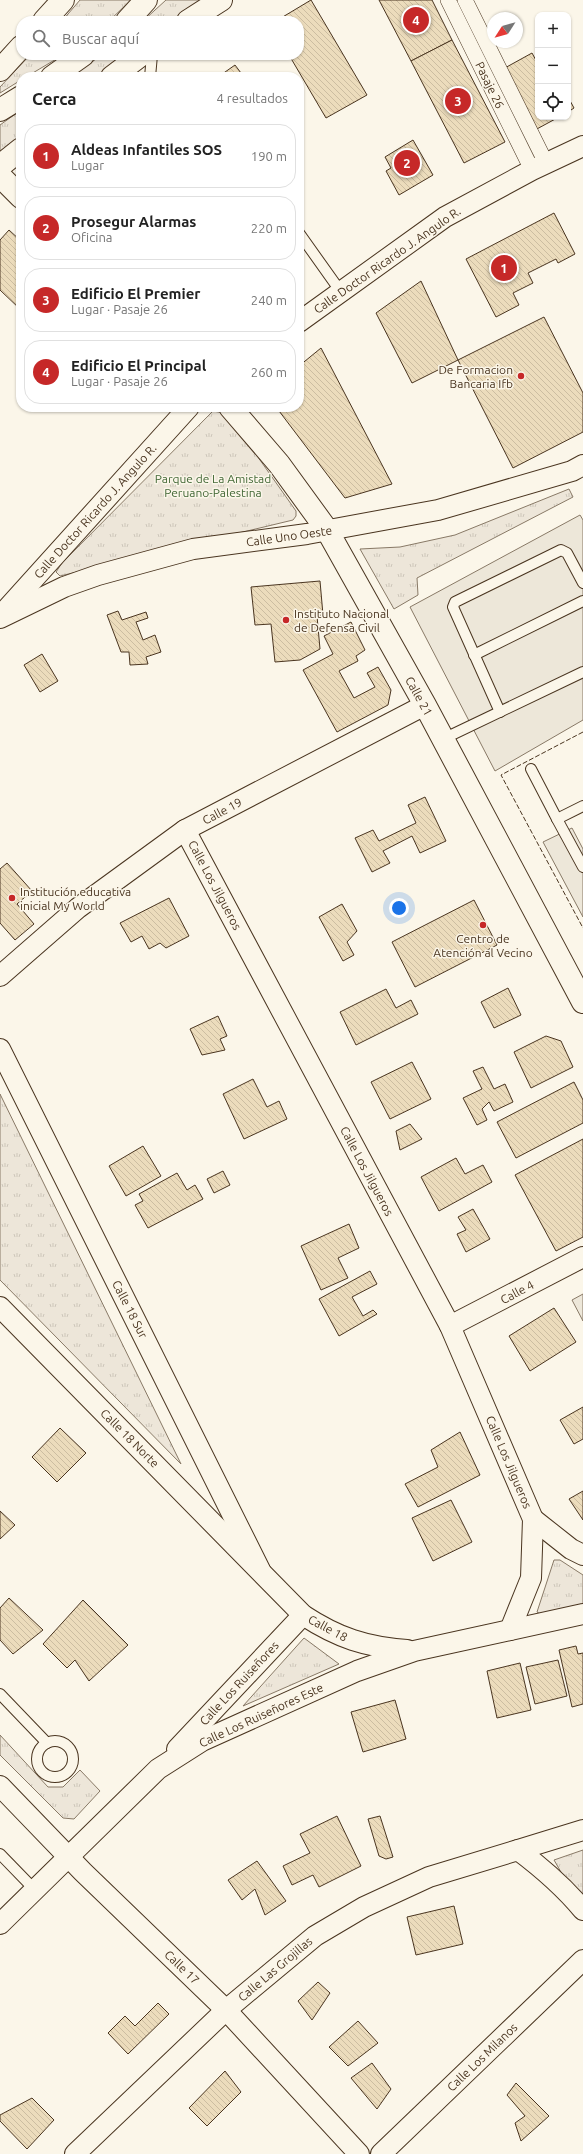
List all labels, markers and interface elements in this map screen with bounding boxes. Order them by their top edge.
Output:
pin: 4 [403,5,429,35]
north arrow [487,12,523,48]
map controls [535,12,571,120]
button: + [535,12,571,48]
search box [16,16,304,60]
icon: search [30,27,52,49]
text: Buscar aquí [62,30,139,47]
button: − [535,48,571,84]
street label: Pasaje 26 [473,59,507,111]
button: locate [535,84,571,120]
pin: 3 [445,86,471,116]
text: Cerca [32,89,77,108]
text: 4 resultados [217,91,288,105]
text: Aldeas Infantiles SOS [71,141,222,158]
pin: 2 [394,148,420,178]
text: 1 [42,149,50,163]
text: 190 m [251,149,287,163]
text: Lugar [71,158,104,172]
street label: Calle Doctor Ricardo J. Angulo R. [311,204,463,316]
text: Prosegur Alarmas [71,213,196,230]
text: 2 [42,221,50,235]
text: 220 m [251,221,287,235]
text: Oficina [71,230,113,244]
pin: 1 [491,253,517,283]
text: Edificio El Premier [71,285,200,302]
text: 3 [42,293,50,307]
text: 240 m [251,293,287,307]
text: Lugar · Pasaje 26 [71,302,168,316]
text: Edificio El Principal [71,357,206,374]
place label: De Formacion Bancaria Ifb [438,363,513,390]
text: 4 [42,365,50,379]
text: 260 m [251,365,287,379]
marker: De Formacion Bancaria Ifb [516,371,526,381]
text: Lugar · Pasaje 26 [71,374,168,388]
street label: Calle Doctor Ricardo J. Angulo R. [31,441,159,581]
park label: Parque de La Amistad Peruano-Palestina [155,472,271,499]
street label: Calle Uno Oeste [245,524,333,548]
place label: Instituto Nacional de Defensa Civil [294,607,389,634]
marker: Instituto Nacional de Defensa Civil [281,615,291,625]
street label: Calle 21 [403,674,435,718]
street label: Calle 19 [200,795,244,827]
street label: Calle Los Jilgueros [186,838,244,932]
place label: Institución educativa inicial My World [20,885,131,912]
marker: Institución educativa inicial My World [7,893,17,903]
your location [389,898,409,918]
marker: Centro de Atención al Vecino [478,920,488,930]
place label: Centro de Atención al Vecino [433,932,533,959]
street label: Calle Los Jilgueros [338,1124,396,1218]
street label: Calle 18 Sur [110,1278,150,1340]
street label: Calle 4 [498,1278,536,1306]
street label: Calle 18 Norte [98,1406,162,1470]
street label: Calle Los Jilgueros [484,1414,534,1510]
street label: Calle 18 [306,1612,350,1644]
street label: Calle Los Ruiseñores [197,1638,281,1728]
street label: Calle Los Ruiseñores Este [197,1680,325,1750]
street label: Calle Las Grojillas [235,1934,315,2004]
street label: Calle 17 [162,1947,202,1987]
street label: Calle Los Milanos [444,2020,520,2094]

